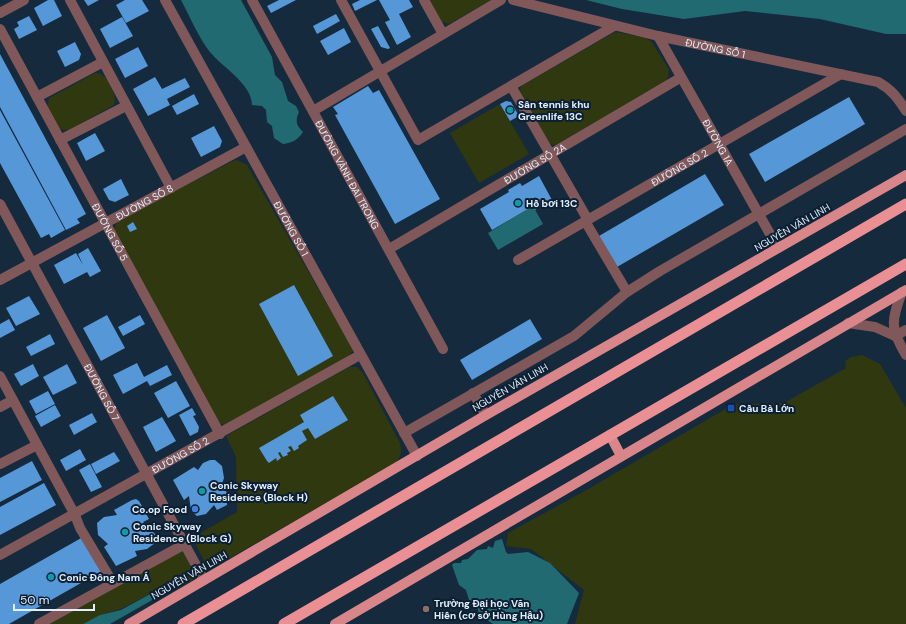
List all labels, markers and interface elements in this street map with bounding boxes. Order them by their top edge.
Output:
street label: ĐƯỜNG SỐ 1 [684,36,746,61]
place label: Sân tennis khu Greenlife 13C [518,98,590,123]
marker: Sân tennis khu Greenlife 13C [505,105,515,115]
street label: ĐƯỜNG 1A [699,117,736,168]
street label: ĐƯỜNG VÀNH ĐAI TRONG [312,118,382,232]
street label: ĐƯỜNG SỐ 2A [501,140,569,187]
street label: ĐƯỜNG SỐ 2 [649,146,710,189]
street label: ĐƯỜNG SỐ 8 [113,182,176,223]
place label: Hồ bơi 13C [526,197,577,210]
marker: Hồ bơi 13C [513,198,523,208]
street label: ĐƯỜNG SỐ 1 [270,199,311,258]
street label: NGUYỄN VĂN LINH [752,200,833,254]
street label: ĐƯỜNG SỐ 5 [89,201,131,263]
street label: NGUYỄN VĂN LINH [470,360,551,414]
street label: ĐƯỜNG SỐ 7 [81,362,122,423]
place label: Cầu Bà Lớn [739,402,794,415]
marker: Cầu Bà Lớn [726,403,736,413]
street label: ĐƯỜNG SỐ 2 [149,434,211,476]
place label: Conic Skyway Residence (Block H) [210,479,308,504]
marker: Conic Skyway Residence (Block H) [197,486,207,496]
place label: Co.op Food [132,503,187,516]
marker: Co.op Food [190,504,200,514]
place label: Conic Skyway Residence (Block G) [133,520,232,545]
marker: Conic Skyway Residence (Block G) [120,527,130,537]
street label: NGUYỄN VĂN LINH [149,548,230,602]
place label: Conic Đông Nam Á [59,571,150,584]
marker: Conic Đông Nam Á [46,572,56,582]
scale bar [14,586,94,612]
text: 50 m [20,592,49,608]
place label: Trường Đại học Văn Hiến (cơ sở Hùng Hậu) [434,597,543,622]
marker: Trường Đại học Văn Hiến (cơ sở Hùng Hậu) [421,604,431,614]

